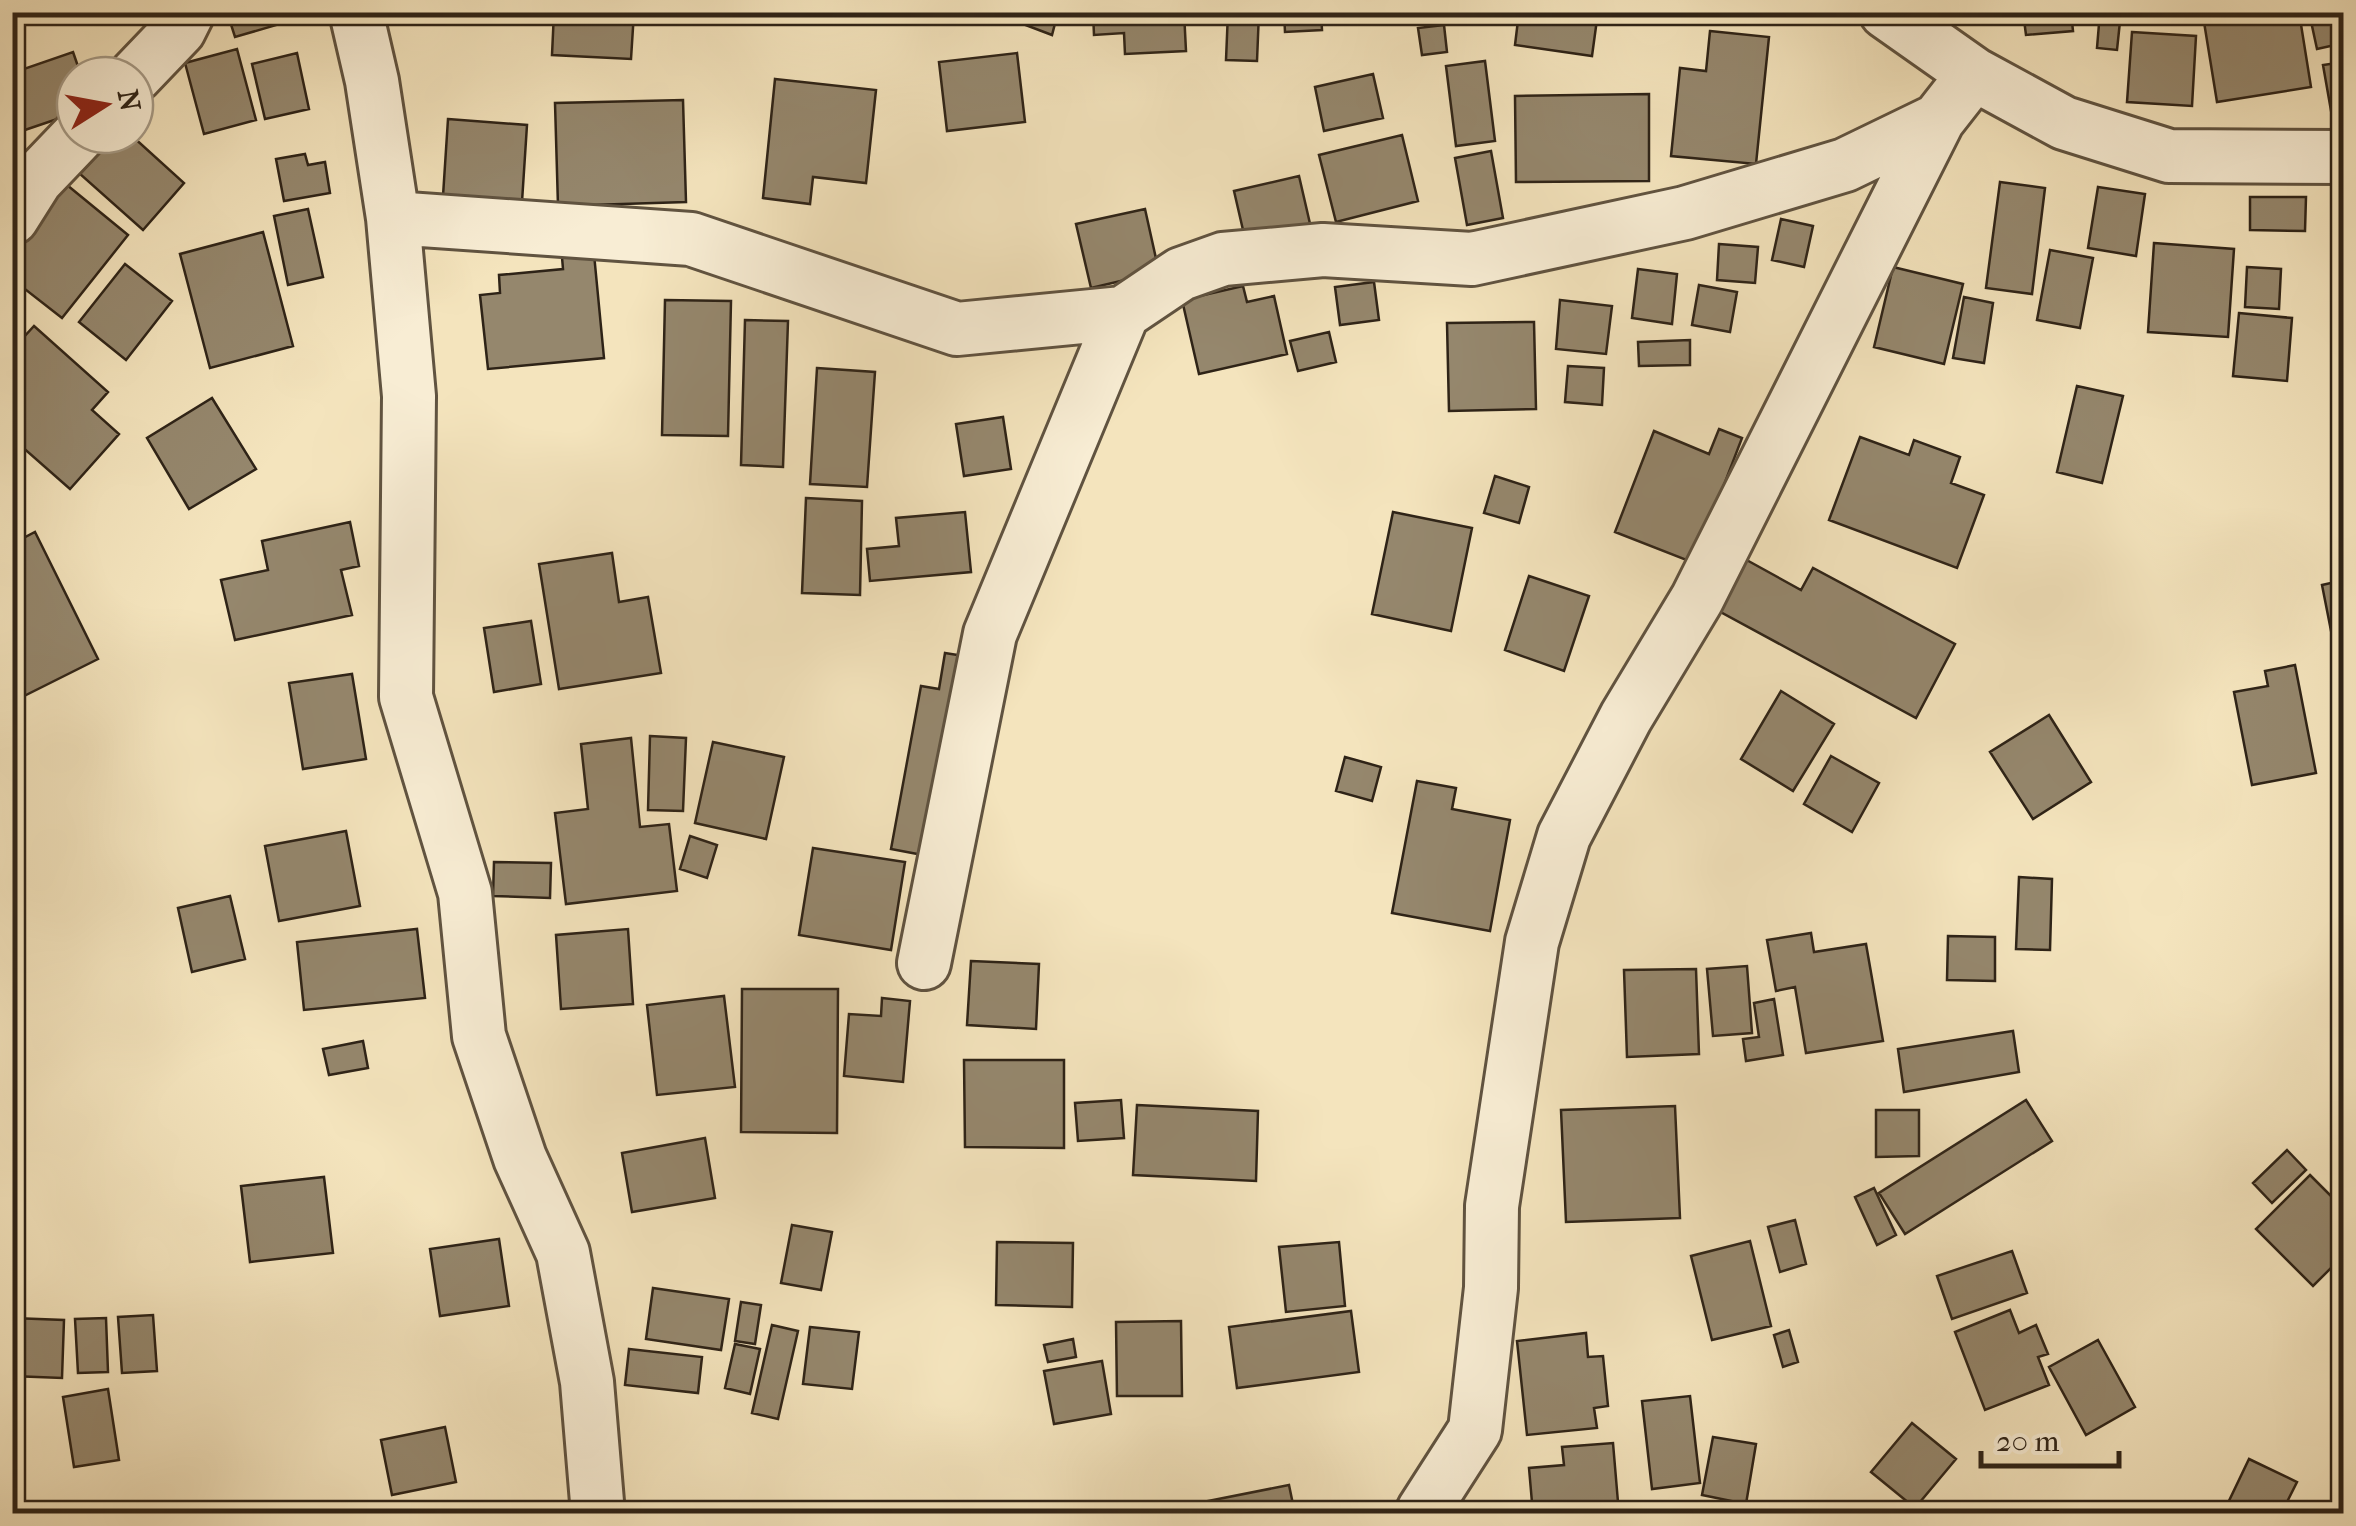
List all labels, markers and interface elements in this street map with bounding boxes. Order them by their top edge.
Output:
north arrow [55,55,155,155]
text: N [111,87,147,115]
scale bar [1981,1406,2118,1468]
text: 20 m [1996,1424,2059,1459]

